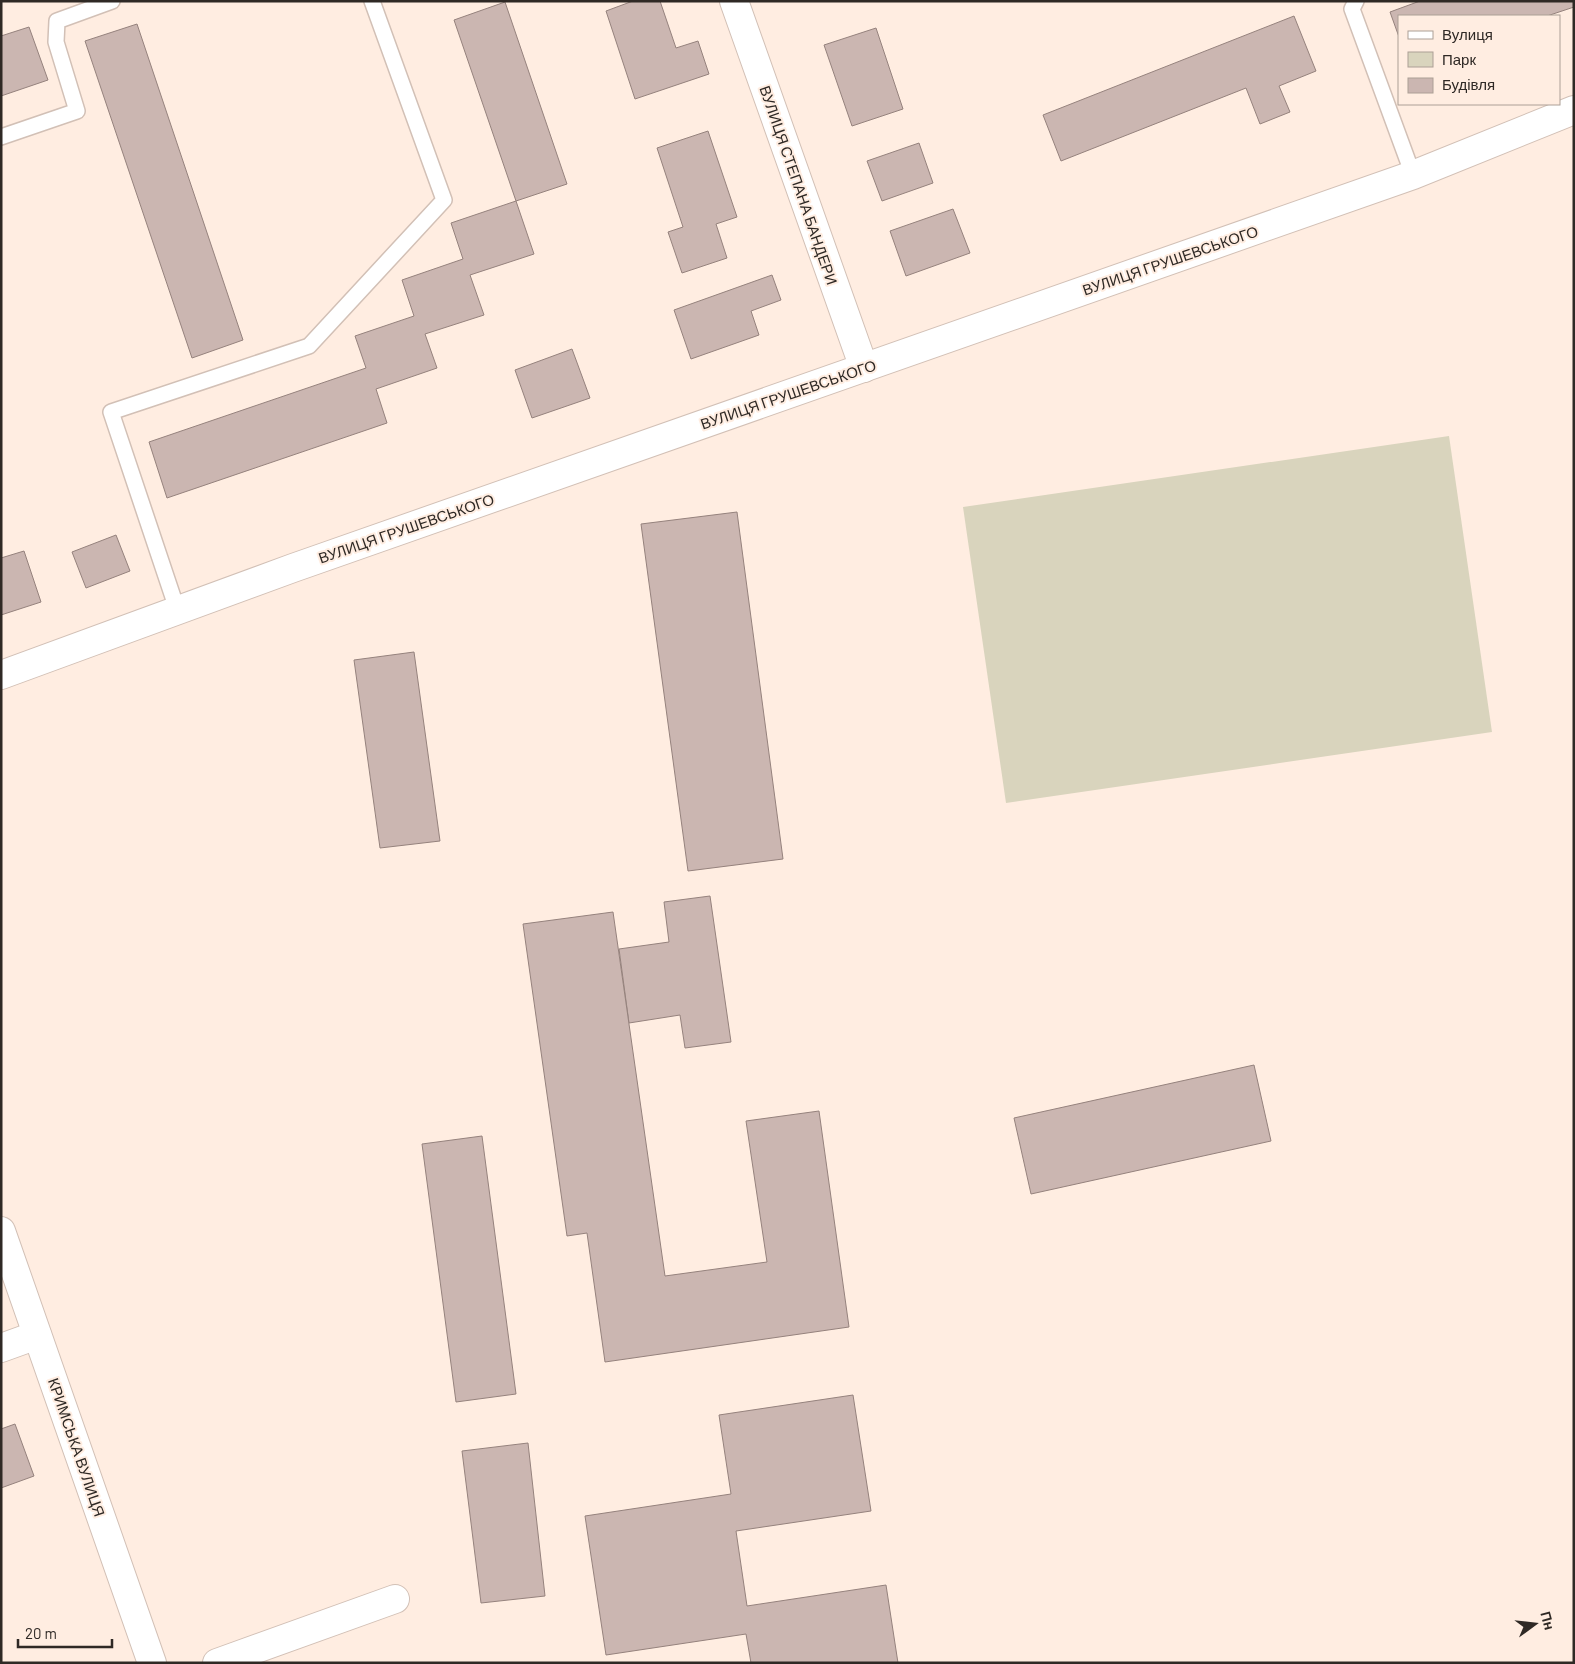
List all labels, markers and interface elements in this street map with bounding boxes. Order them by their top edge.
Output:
legend [1398,15,1560,105]
text: Вулиця [1442,25,1493,43]
text: Парк [1442,50,1476,68]
text: Будівля [1442,75,1495,93]
street label: ВУЛИЦЯ СТЕПАНА БАНДЕРИ [756,83,842,287]
street label: ВУЛИЦЯ ГРУШЕВСЬКОГО [1080,221,1260,299]
street label: ВУЛИЦЯ ГРУШЕВСЬКОГО [698,355,878,433]
street label: ВУЛИЦЯ ГРУШЕВСЬКОГО [316,489,496,567]
street label: КРИМСЬКА ВУЛИЦЯ [45,1375,109,1519]
north arrow [1510,1599,1560,1649]
text: Пн [1537,1609,1559,1632]
scale bar [18,1616,111,1648]
text: 20 m [25,1624,57,1642]

